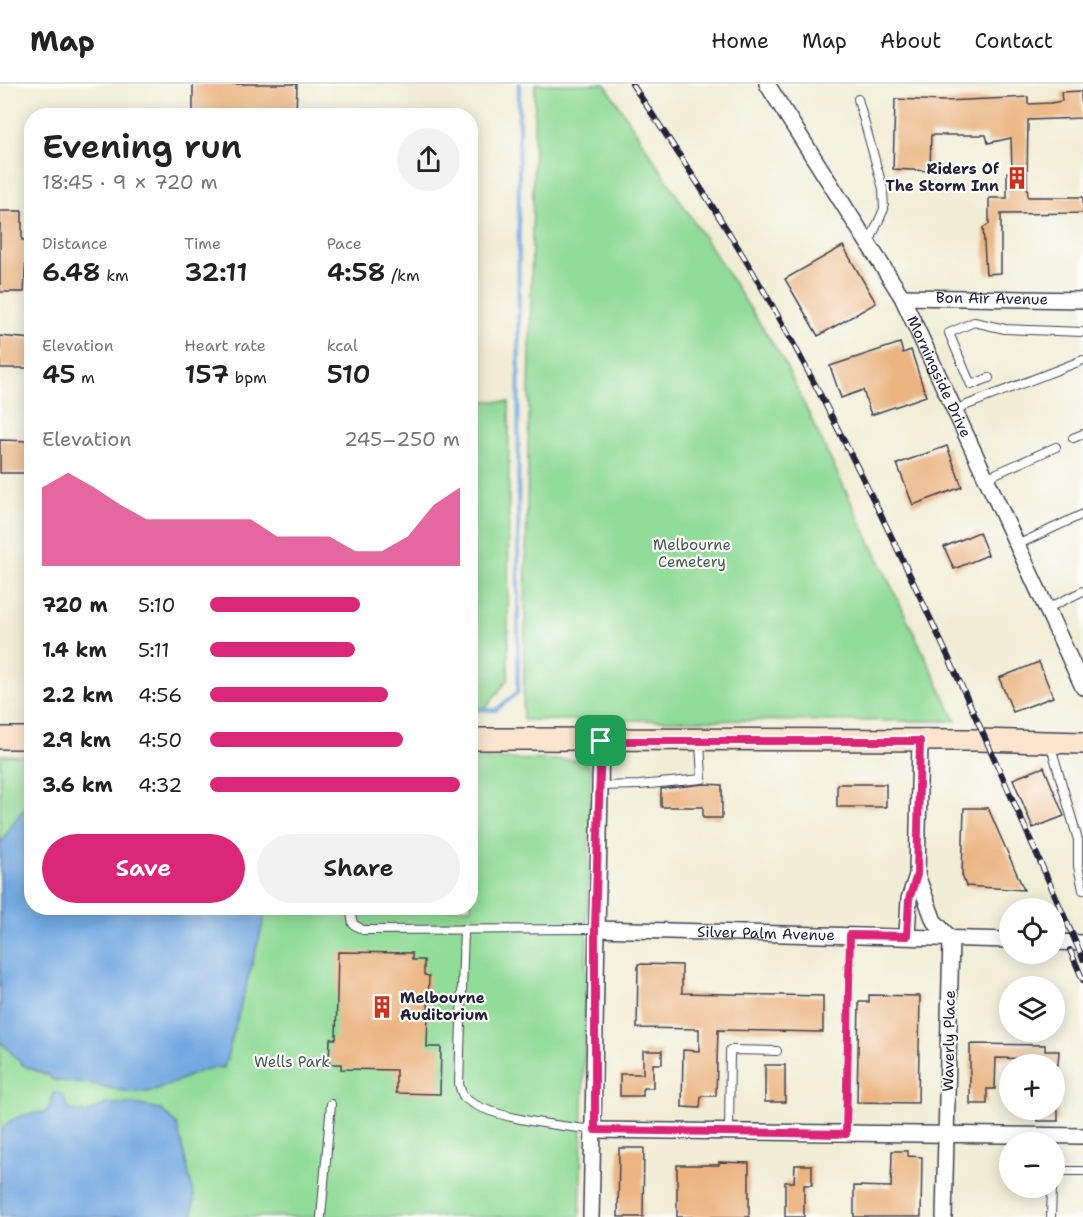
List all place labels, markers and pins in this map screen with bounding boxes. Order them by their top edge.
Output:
place label: Riders Of The Storm Inn [886,159,999,196]
building icon: Riders Of The Storm Inn [1004,165,1030,191]
pin [575,715,626,766]
place label: Melbourne Auditorium [400,988,488,1025]
building icon: Melbourne Auditorium [369,994,395,1020]

